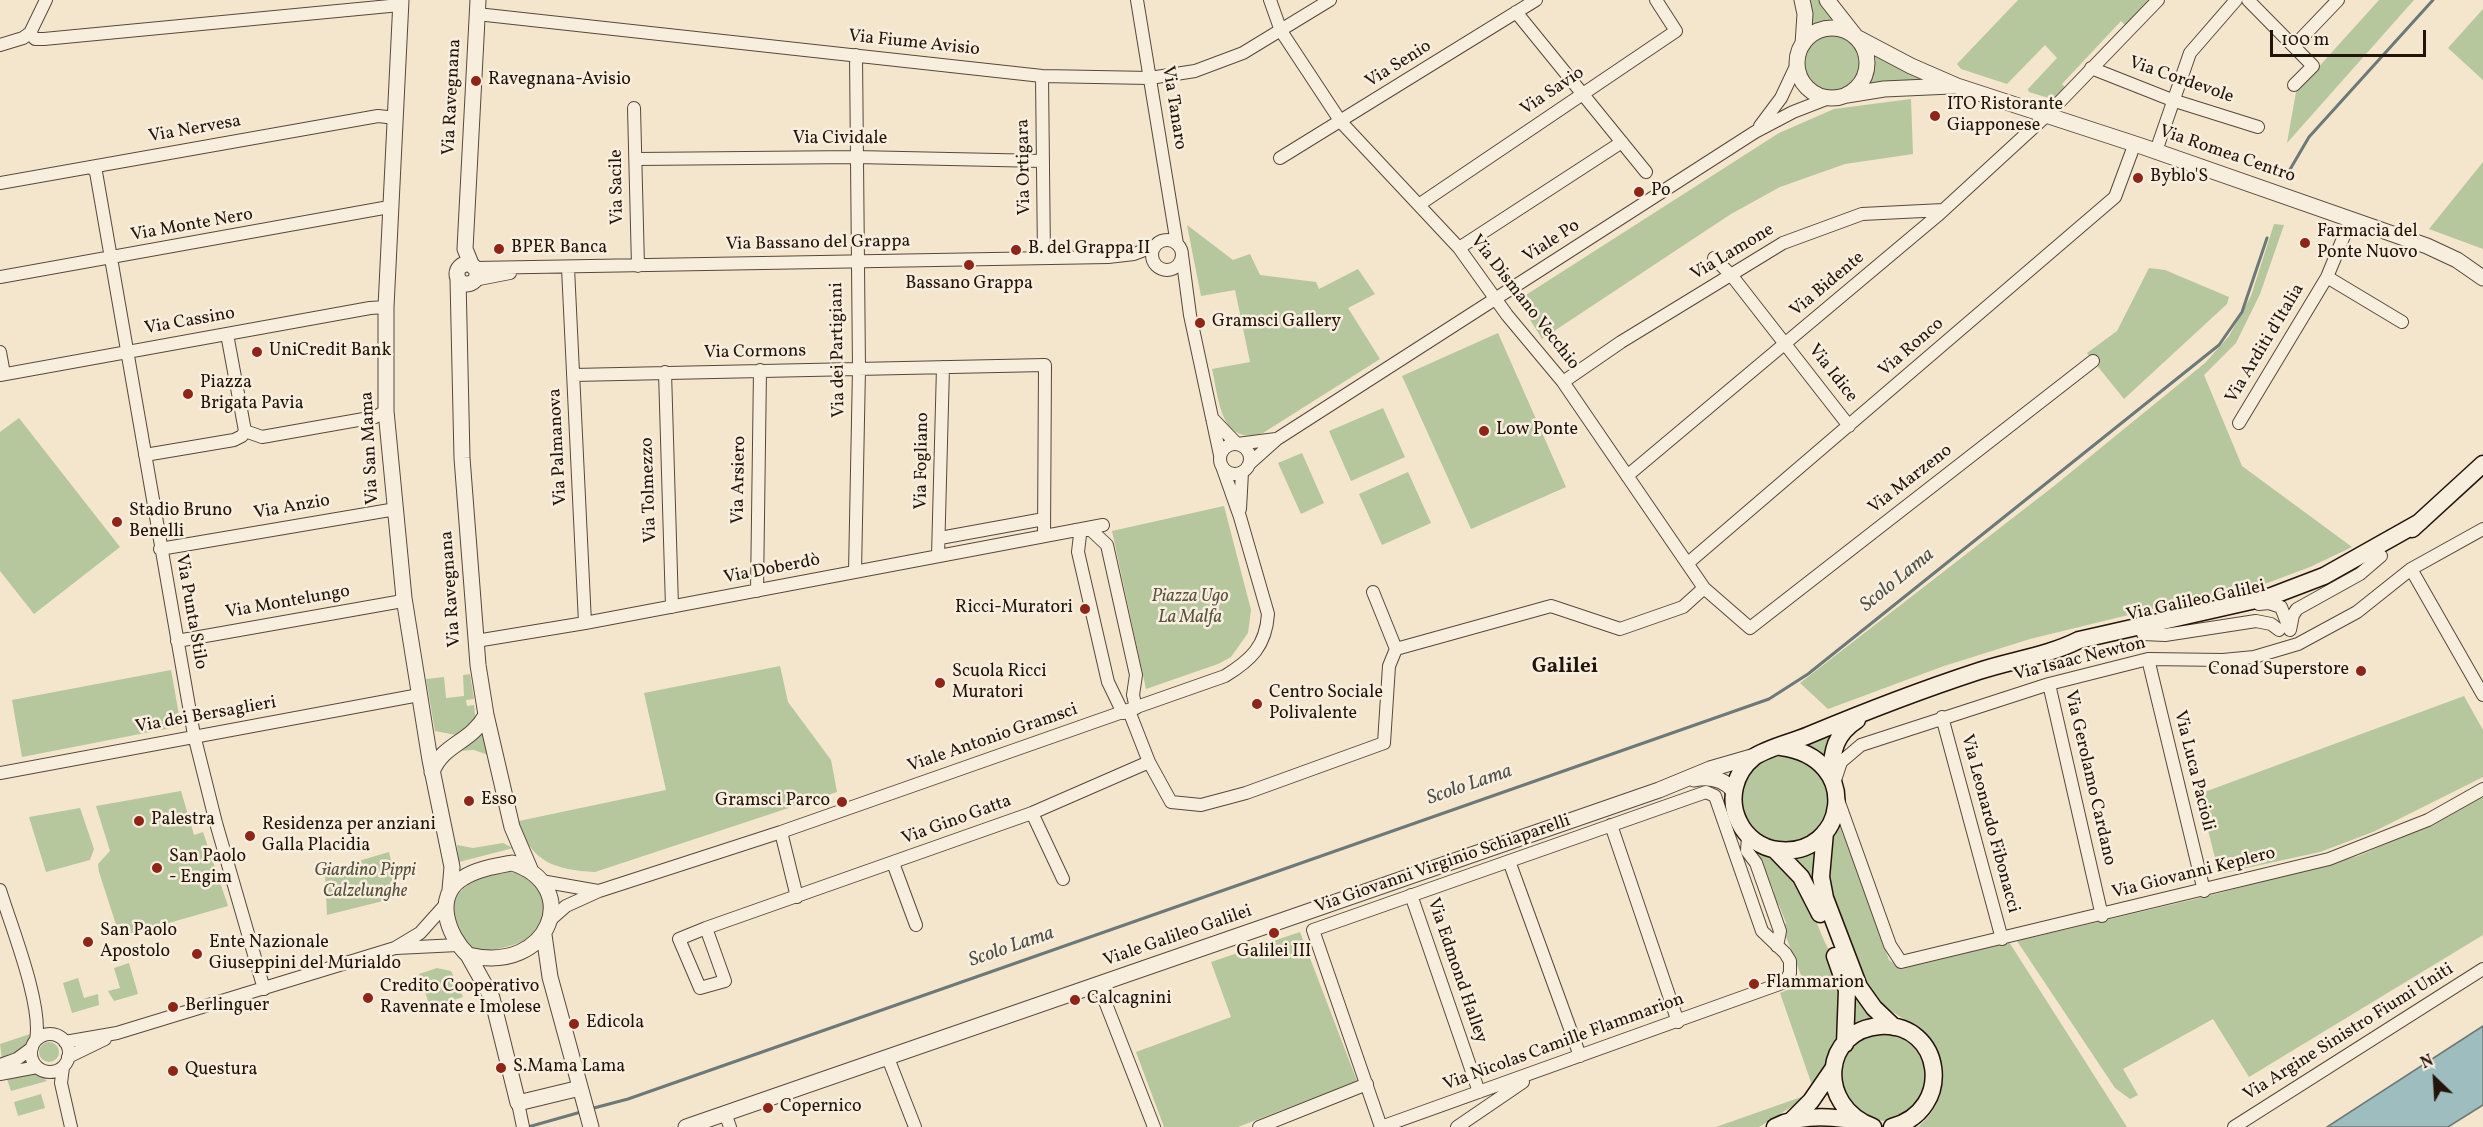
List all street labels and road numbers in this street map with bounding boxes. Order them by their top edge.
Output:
street label: Via Fiume Avisio [847,26,981,62]
street label: Via Senio [1362,36,1436,94]
street label: Via Ravegnana [439,38,467,156]
street label: Via Cordevole [2126,53,2236,109]
street label: Via Savio [1517,63,1589,121]
street label: Via Tanaro [1156,64,1190,152]
street label: Via Nervesa [147,111,243,149]
street label: Via Ortigara [1013,119,1037,215]
street label: Via Romea Centro [2156,122,2298,188]
street label: Via Cividale [793,129,887,151]
street label: Via Sacile [607,149,629,225]
street label: Via Monte Nero [129,205,255,247]
street label: Viale Po [1520,216,1584,268]
street label: Via Lamone [1687,220,1779,286]
street label: Via Dismano Vecchio [1465,231,1583,375]
street label: Via Bassano del Grappa [725,232,911,256]
street label: Via Bidente [1787,248,1869,322]
street label: Via Arditi d'Italia [2222,280,2310,408]
street label: Via dei Partigiani [827,282,851,418]
street label: Via Cassino [143,303,237,341]
street label: Via Ronco [1875,314,1949,382]
street label: Via Cormons [704,341,806,365]
street label: Via Idice [1803,341,1861,407]
street label: Via Palmanova [545,388,573,506]
street label: Via San Mama [357,391,385,505]
street label: Via Fogliano [911,412,935,510]
street label: Via Arsiero [728,436,752,524]
street label: Via Tolmezzo [637,437,663,543]
street label: Via Marzeno [1865,441,1957,519]
street label: Via Anzio [252,491,332,525]
street label: Via Ravegnana [437,530,467,648]
street label: Via Doberdò [722,550,822,590]
street label: Via Punta Stilo [169,553,211,671]
street label: Via Galileo Galilei [2124,577,2268,627]
street label: Via Montelungo [224,581,352,625]
street label: Via Isaac Newton [2012,633,2148,687]
street label: Via Gerolamo Cardano [2058,688,2120,868]
street label: Via dei Bersaglieri [134,693,278,739]
street label: Viale Antonio Gramsci [905,700,1081,778]
street label: Via Luca Pacioli [2168,709,2218,833]
street label: Via Leonardo Fibonacci [1955,732,2023,916]
street label: Via Gino Gatta [899,791,1015,851]
street label: Via Giovanni Virginio Schiaparelli [1312,811,1574,919]
street label: Via Giovanni Keplero [2110,843,2278,905]
street label: Via Edmond Halley [1421,896,1491,1046]
street label: Viale Galileo Galilei [1101,901,1255,973]
street label: Via Argine Sinistro Fiumi Uniti [2240,959,2458,1107]
street label: Via Nicolas Camille Flammarion [1441,989,1687,1097]

